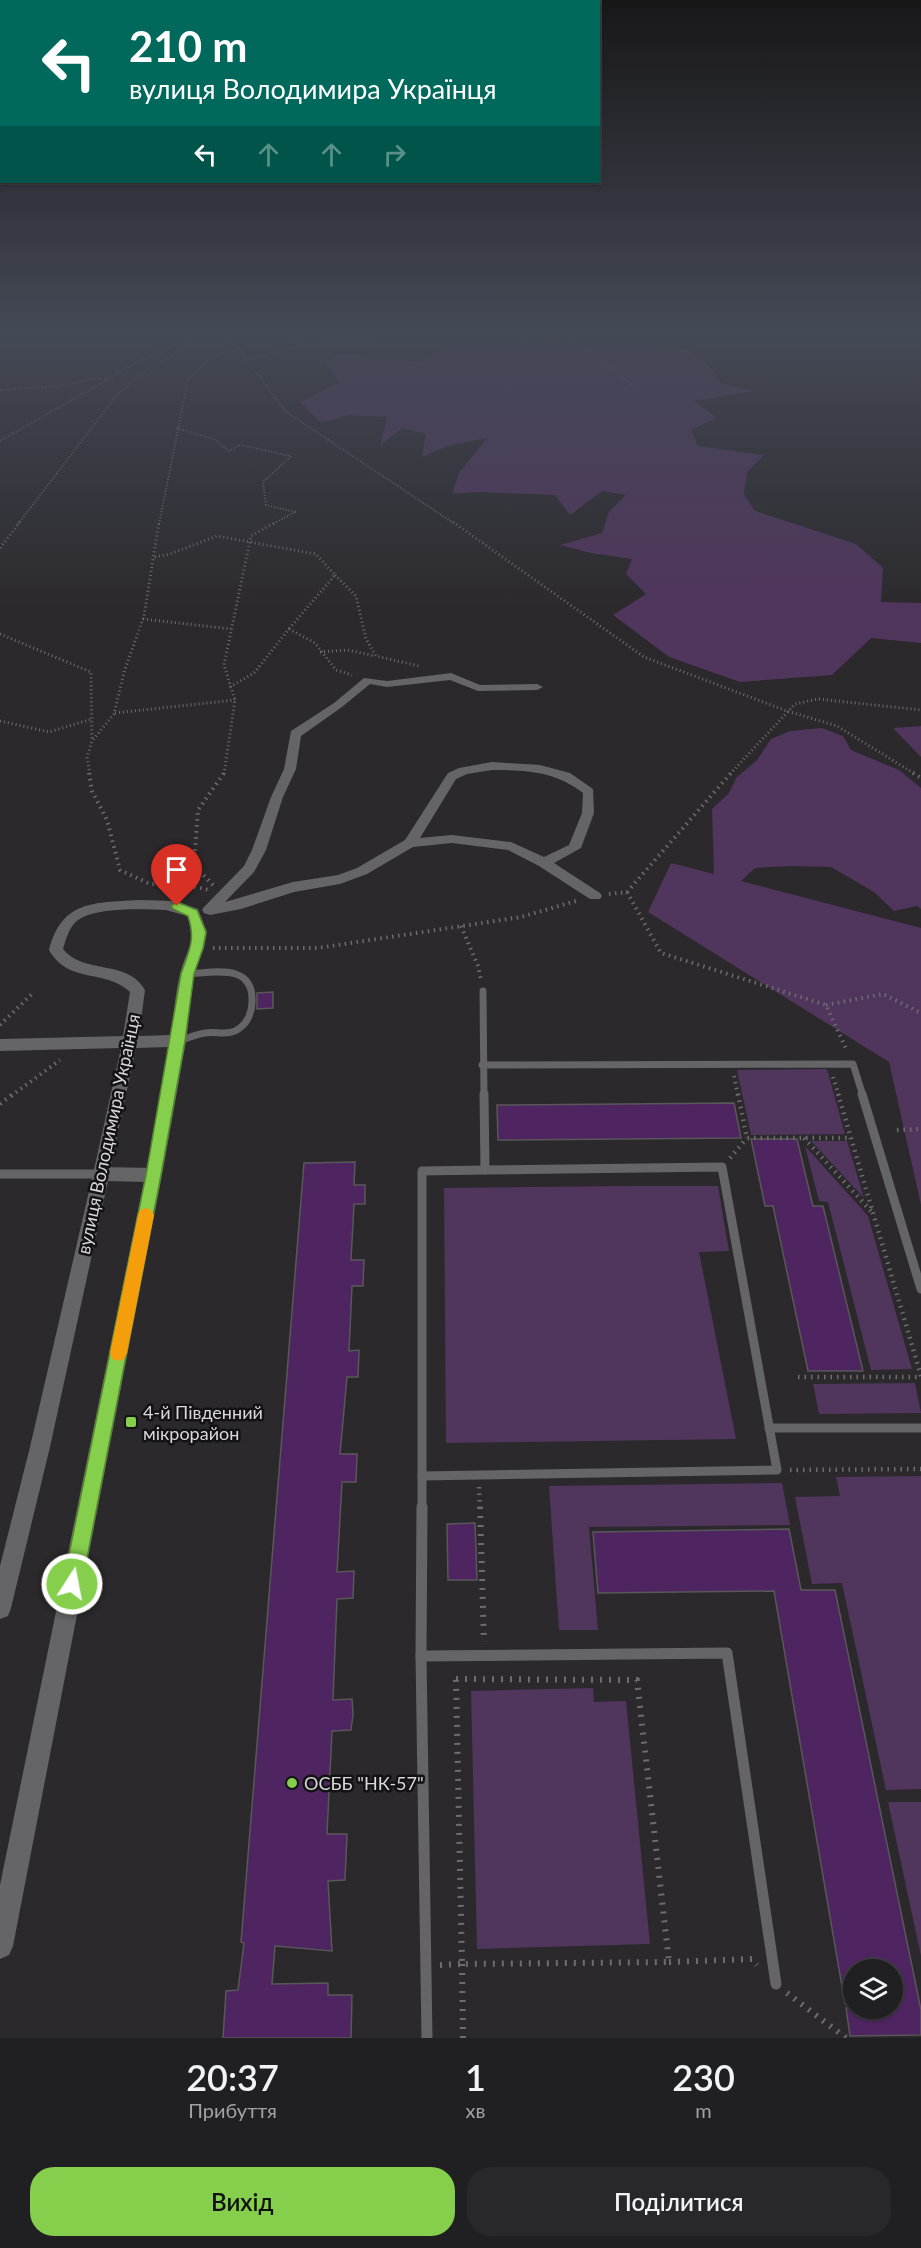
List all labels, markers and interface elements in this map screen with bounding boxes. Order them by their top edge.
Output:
text: 210 m [129,21,247,71]
icon: left [30,24,108,102]
text: вулиця Володимира Українця [129,72,496,105]
icon: left [189,138,222,171]
icon: ahead [252,138,285,171]
icon: ahead [315,138,348,171]
icon: right [378,138,411,171]
pin [151,844,202,906]
icon: arrive [160,853,193,886]
street label: вулиця Володимира Українця [72,1012,144,1256]
place label: 4-й Південний мікрорайон [143,1401,263,1444]
marker: 4-й Південний мікрорайон [124,1415,138,1429]
position arrow [40,1552,104,1616]
place label: ОСББ "НК-57" [304,1772,424,1794]
marker: ОСББ "НК-57" [285,1776,299,1790]
map controls [843,1959,903,2019]
button: layers [843,1959,903,2019]
text: 20:37 [186,2055,279,2099]
text: 1 [465,2055,486,2099]
text: 230 [672,2055,735,2099]
text: Прибуття [188,2098,277,2122]
text: хв [466,2098,485,2122]
text: m [695,2098,712,2122]
button: Вихід [30,2167,455,2236]
button: Поділитися [467,2167,891,2236]

